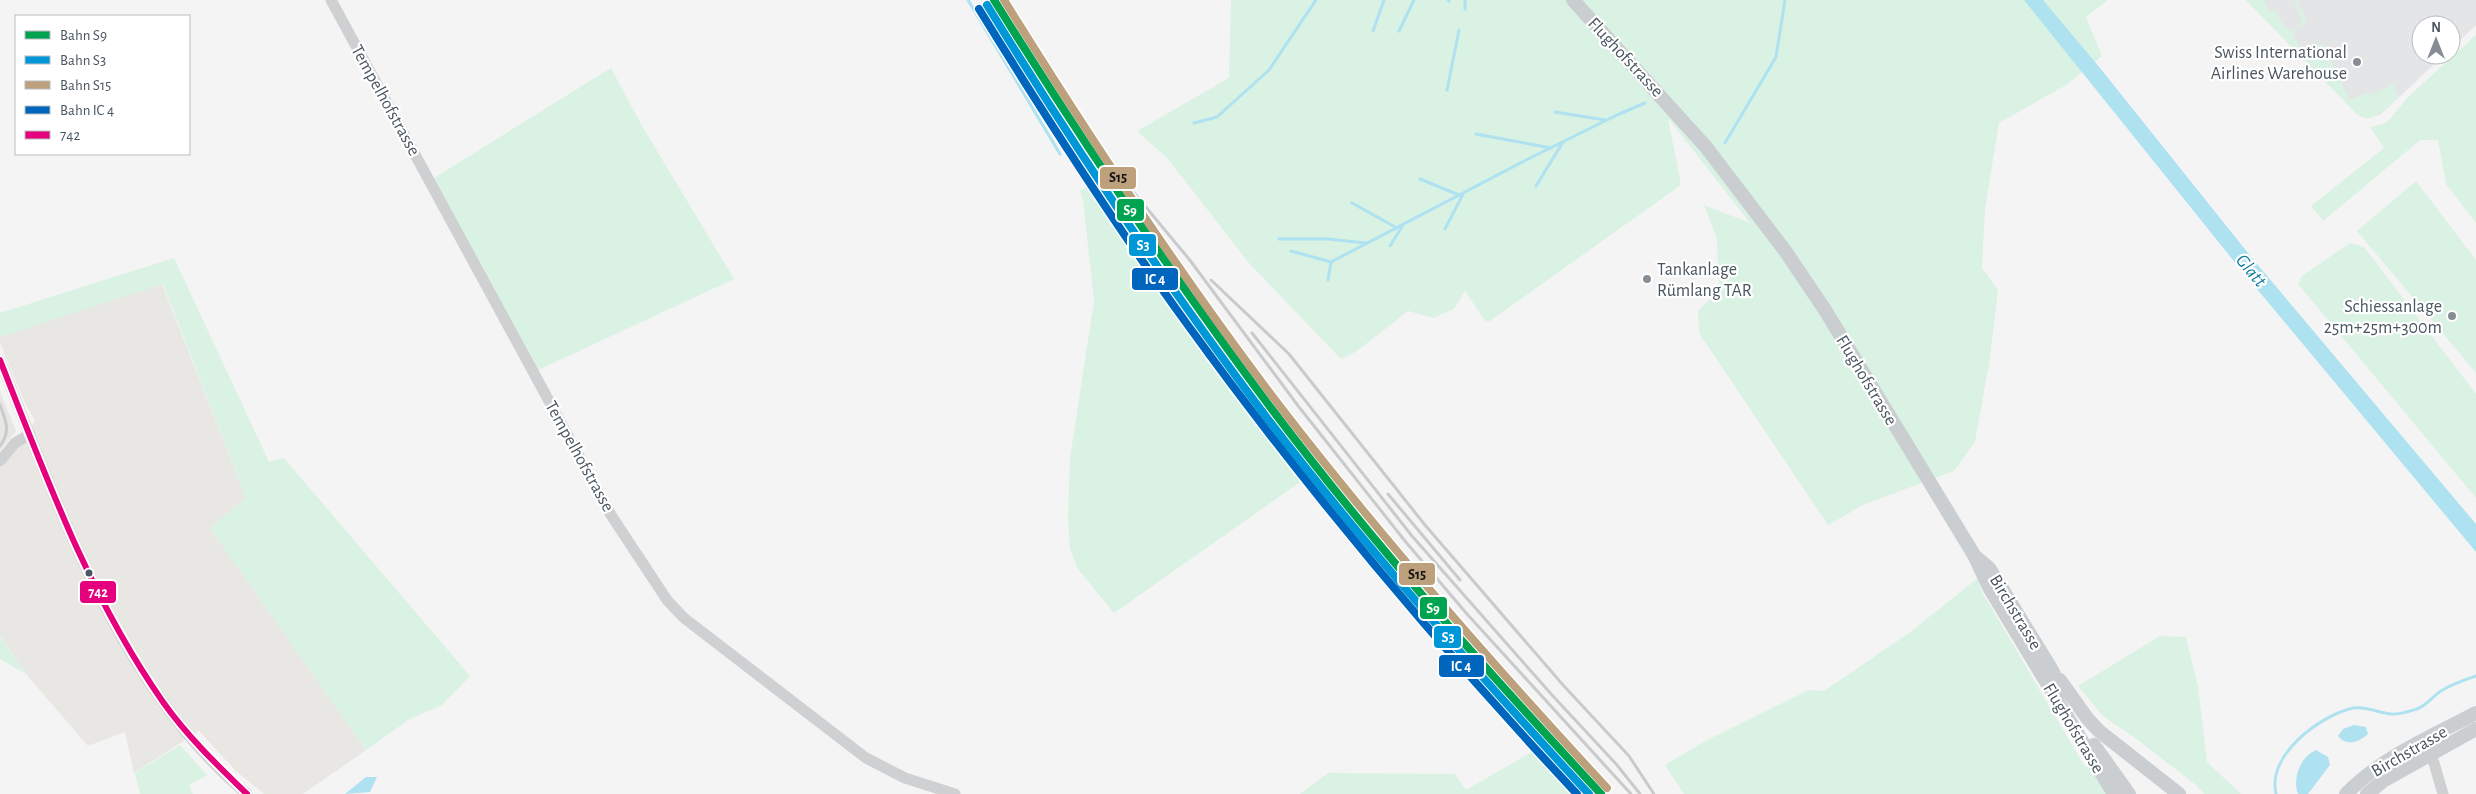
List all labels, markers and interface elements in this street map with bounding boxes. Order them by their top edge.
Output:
street label: Flughofstrasse [1584,14,1666,101]
legend [15,15,190,155]
north arrow [2411,15,2461,65]
text: N [2431,21,2441,35]
text: Bahn S9 [60,28,107,43]
street label: Tempelhofstrasse [347,42,423,159]
place label: Swiss International Airlines Warehouse [2211,44,2347,83]
text: Bahn S3 [60,53,106,68]
marker: Swiss International Airlines Warehouse [2351,56,2363,68]
text: Bahn S15 [60,78,111,93]
text: Bahn IC 4 [60,103,114,118]
text: 742 [60,128,80,143]
line badge: S15 [1099,166,1137,190]
text: S15 [1109,171,1127,185]
line badge: S9 [1116,198,1145,222]
text: S9 [1123,204,1137,218]
line badge: S3 [1128,233,1157,257]
text: S3 [1136,239,1150,253]
water label: Glatt [2232,251,2270,292]
place label: Tankanlage Rümlang TAR [1657,261,1752,300]
line badge: IC 4 [1131,267,1179,291]
text: IC 4 [1145,273,1165,287]
marker: Tankanlage Rümlang TAR [1641,273,1653,285]
place label: Schiessanlage 25m+25m+300m [2324,298,2442,337]
marker: Schiessanlage 25m+25m+300m [2446,310,2458,322]
street label: Flughofstrasse [1832,332,1900,429]
street label: Tempelhofstrasse [541,398,617,515]
line badge: S15 [1398,562,1436,586]
unlabelled marker [84,568,94,578]
text: S15 [1408,568,1426,582]
street label: Birchstrasse [1986,572,2045,653]
line badge: 742 [79,580,117,604]
text: 742 [88,586,108,600]
line badge: S9 [1419,596,1448,620]
text: S9 [1426,602,1440,616]
line badge: S3 [1433,625,1462,649]
text: S3 [1441,631,1455,645]
line badge: IC 4 [1438,654,1485,678]
text: IC 4 [1451,660,1471,674]
street label: Flughofstrasse [2039,680,2107,777]
street label: Birchstrasse [2369,723,2450,781]

